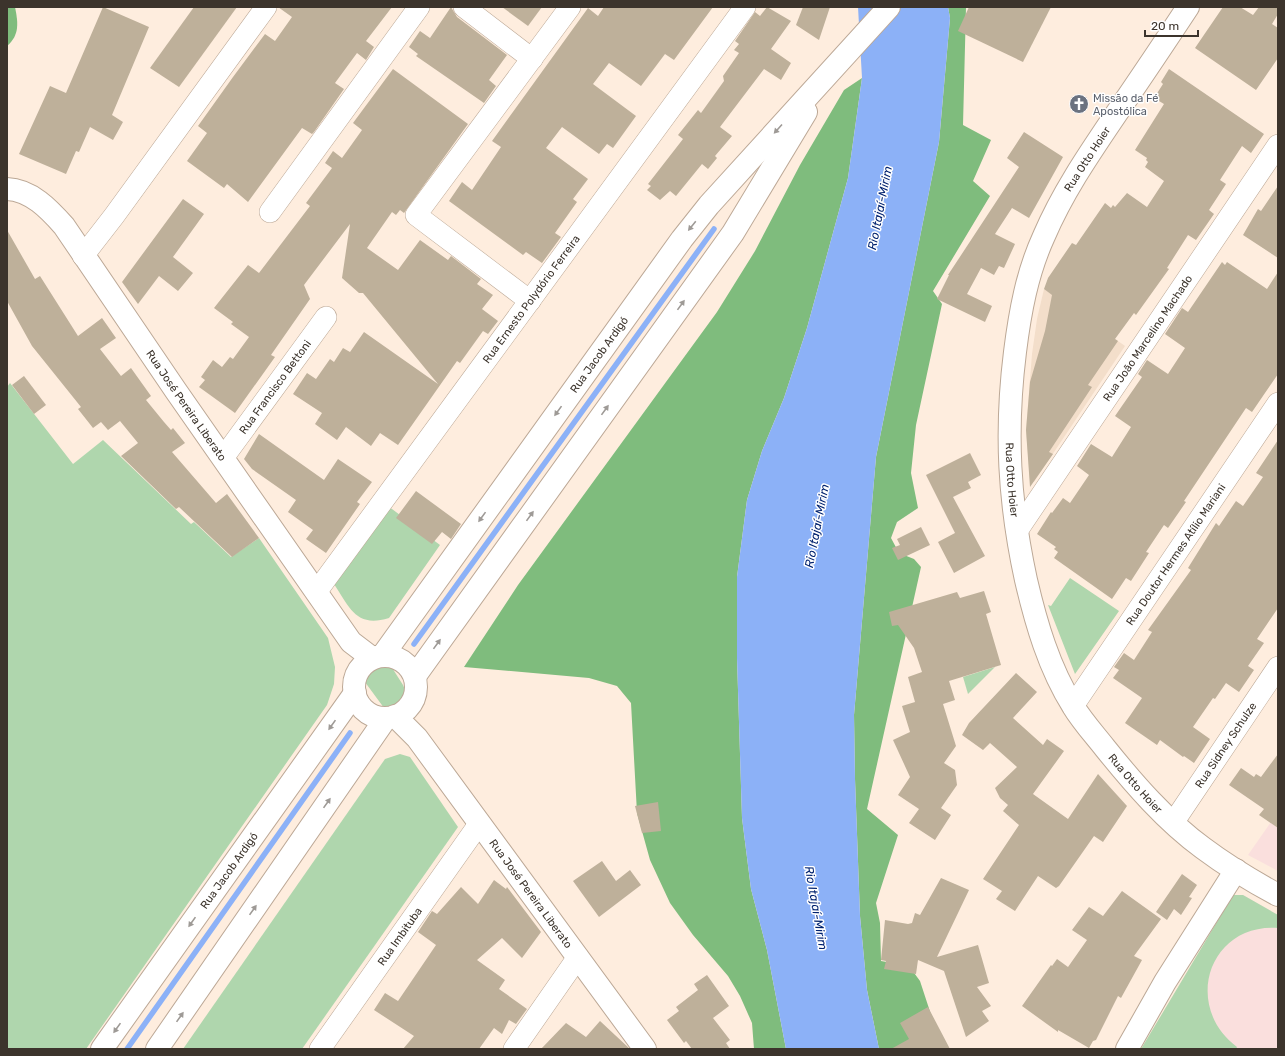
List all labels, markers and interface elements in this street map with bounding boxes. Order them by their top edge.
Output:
scale bar [1145,12,1198,38]
text: 20 m [1151,19,1179,33]
place label: Missão da Fé Apostólica [1093,92,1158,118]
church icon: Missão da Fé Apostólica [1068,93,1090,115]
one-way arrow [773,124,783,134]
street label: Rua Otto Hoier [1062,124,1114,194]
water label: Rio Itajaí-Mirim [865,165,895,251]
one-way arrow [688,221,696,232]
street label: Rua Ernesto Polydório Ferreira [480,233,583,366]
street label: Rua João Marcelino Machado [1101,273,1195,404]
one-way arrow [677,300,685,310]
street label: Rua Jacob Ardigó [568,314,631,395]
street label: Rua Francisco Bettoni [237,338,314,437]
street label: Rua José Pereira Liberato [143,348,229,464]
one-way arrow [601,405,610,416]
one-way arrow [554,406,562,416]
street label: Rua Otto Hoier [1003,442,1021,519]
street label: Rua Doutor Hermes Atílio Mariani [1123,481,1228,628]
water label: Rio Itajaí-Mirim [802,483,832,569]
one-way arrow [478,511,487,522]
one-way arrow [526,511,534,521]
one-way arrow [433,639,442,650]
street label: Rua Sidney Schulze [1192,700,1259,791]
one-way arrow [328,719,337,730]
street label: Rua Otto Hoier [1105,751,1165,817]
one-way arrow [323,798,331,808]
street label: Rua Jacob Ardigó [198,830,261,911]
street label: Rua José Pereira Liberato [486,837,575,951]
water label: Rio Itajaí-Mirim [802,865,830,951]
one-way arrow [249,905,257,915]
street label: Rua Imbituba [375,905,425,968]
one-way arrow [188,917,196,927]
one-way arrow [176,1011,183,1023]
one-way arrow [113,1023,121,1033]

